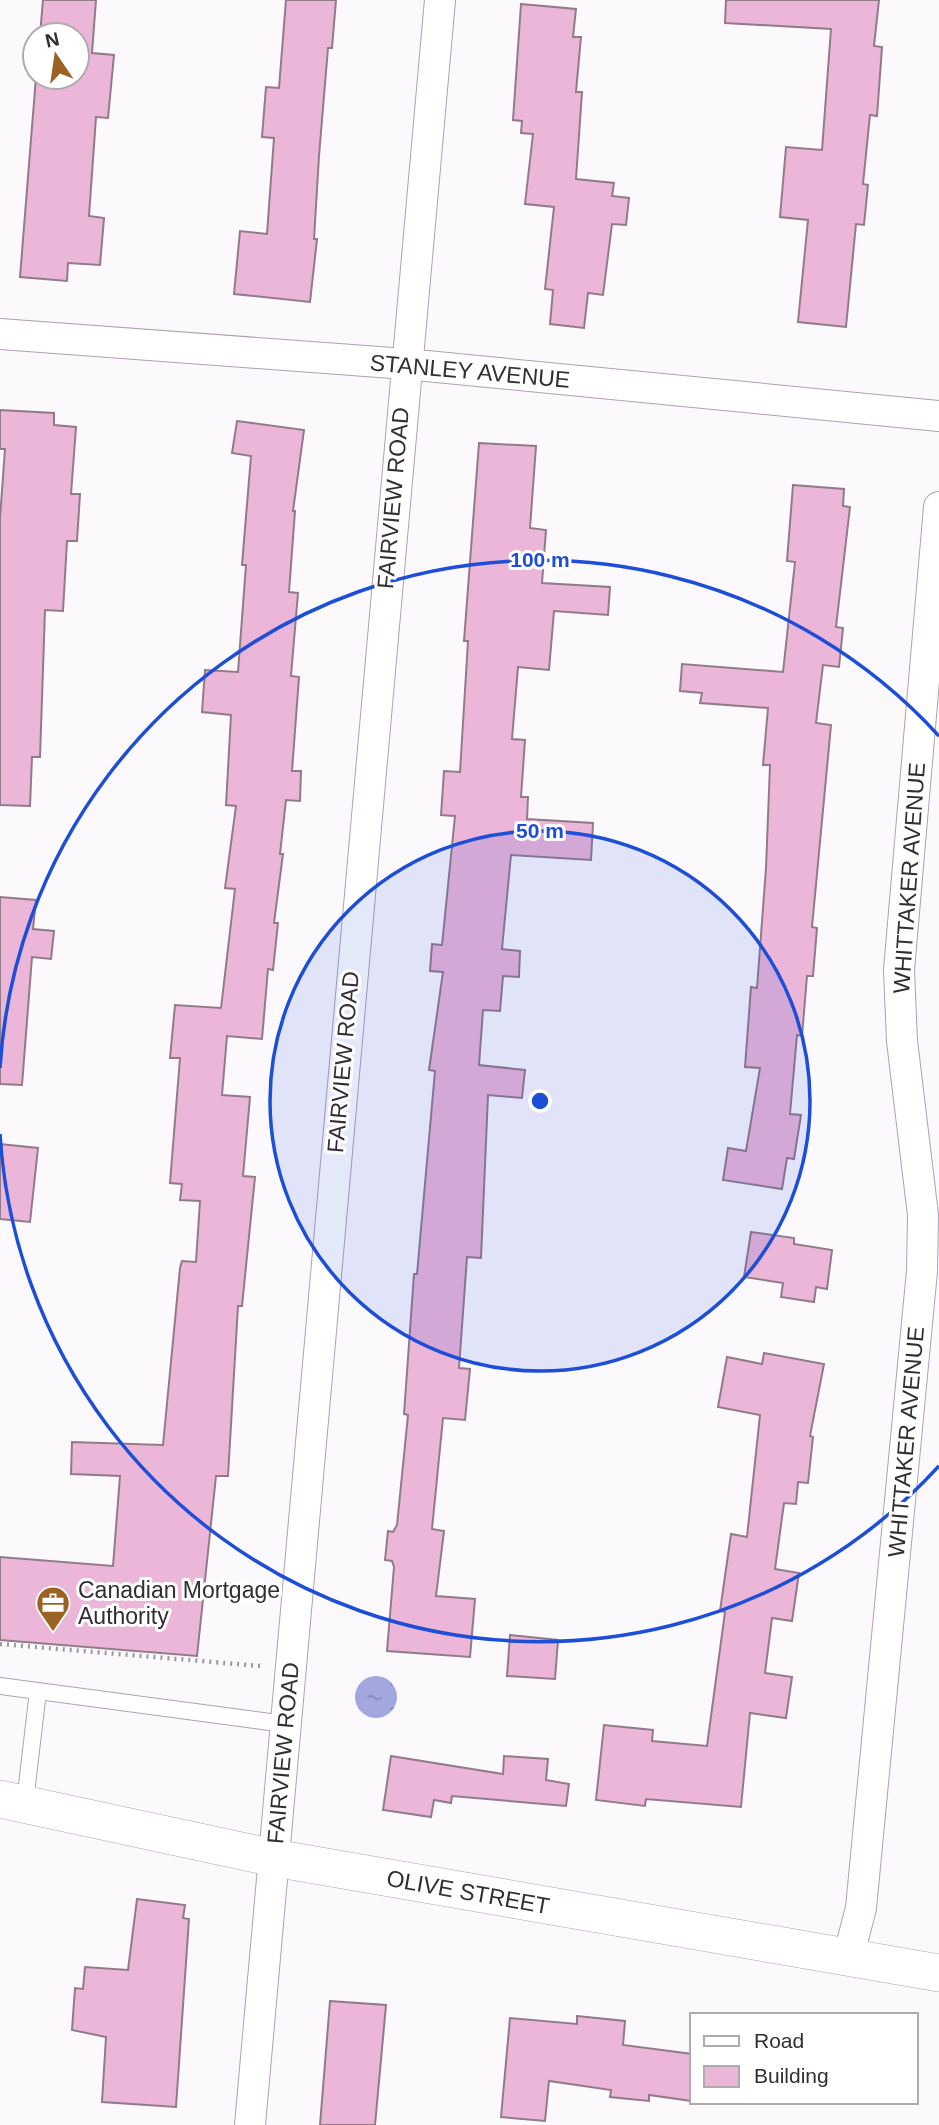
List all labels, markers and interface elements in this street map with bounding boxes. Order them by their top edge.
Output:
north arrow [21,21,91,91]
text: N [43,28,61,52]
street label: STANLEY AVENUE [369,349,571,393]
street label: FAIRVIEW ROAD [372,406,414,590]
text: 100 m [510,548,570,571]
street label: WHITTAKER AVENUE [888,762,930,994]
text: 50 m [516,819,564,842]
street label: FAIRVIEW ROAD [322,970,364,1154]
centre of rings [528,1089,552,1113]
street label: WHITTAKER AVENUE [883,1325,929,1559]
place label: Canadian Mortgage Authority [78,1577,280,1629]
office icon: Canadian Mortgage Authority [34,1584,72,1633]
street label: FAIRVIEW ROAD [262,1661,304,1845]
street label: OLIVE STREET [385,1865,551,1919]
legend [690,2013,918,2104]
text: Road [754,2029,804,2052]
text: Building [754,2064,829,2087]

